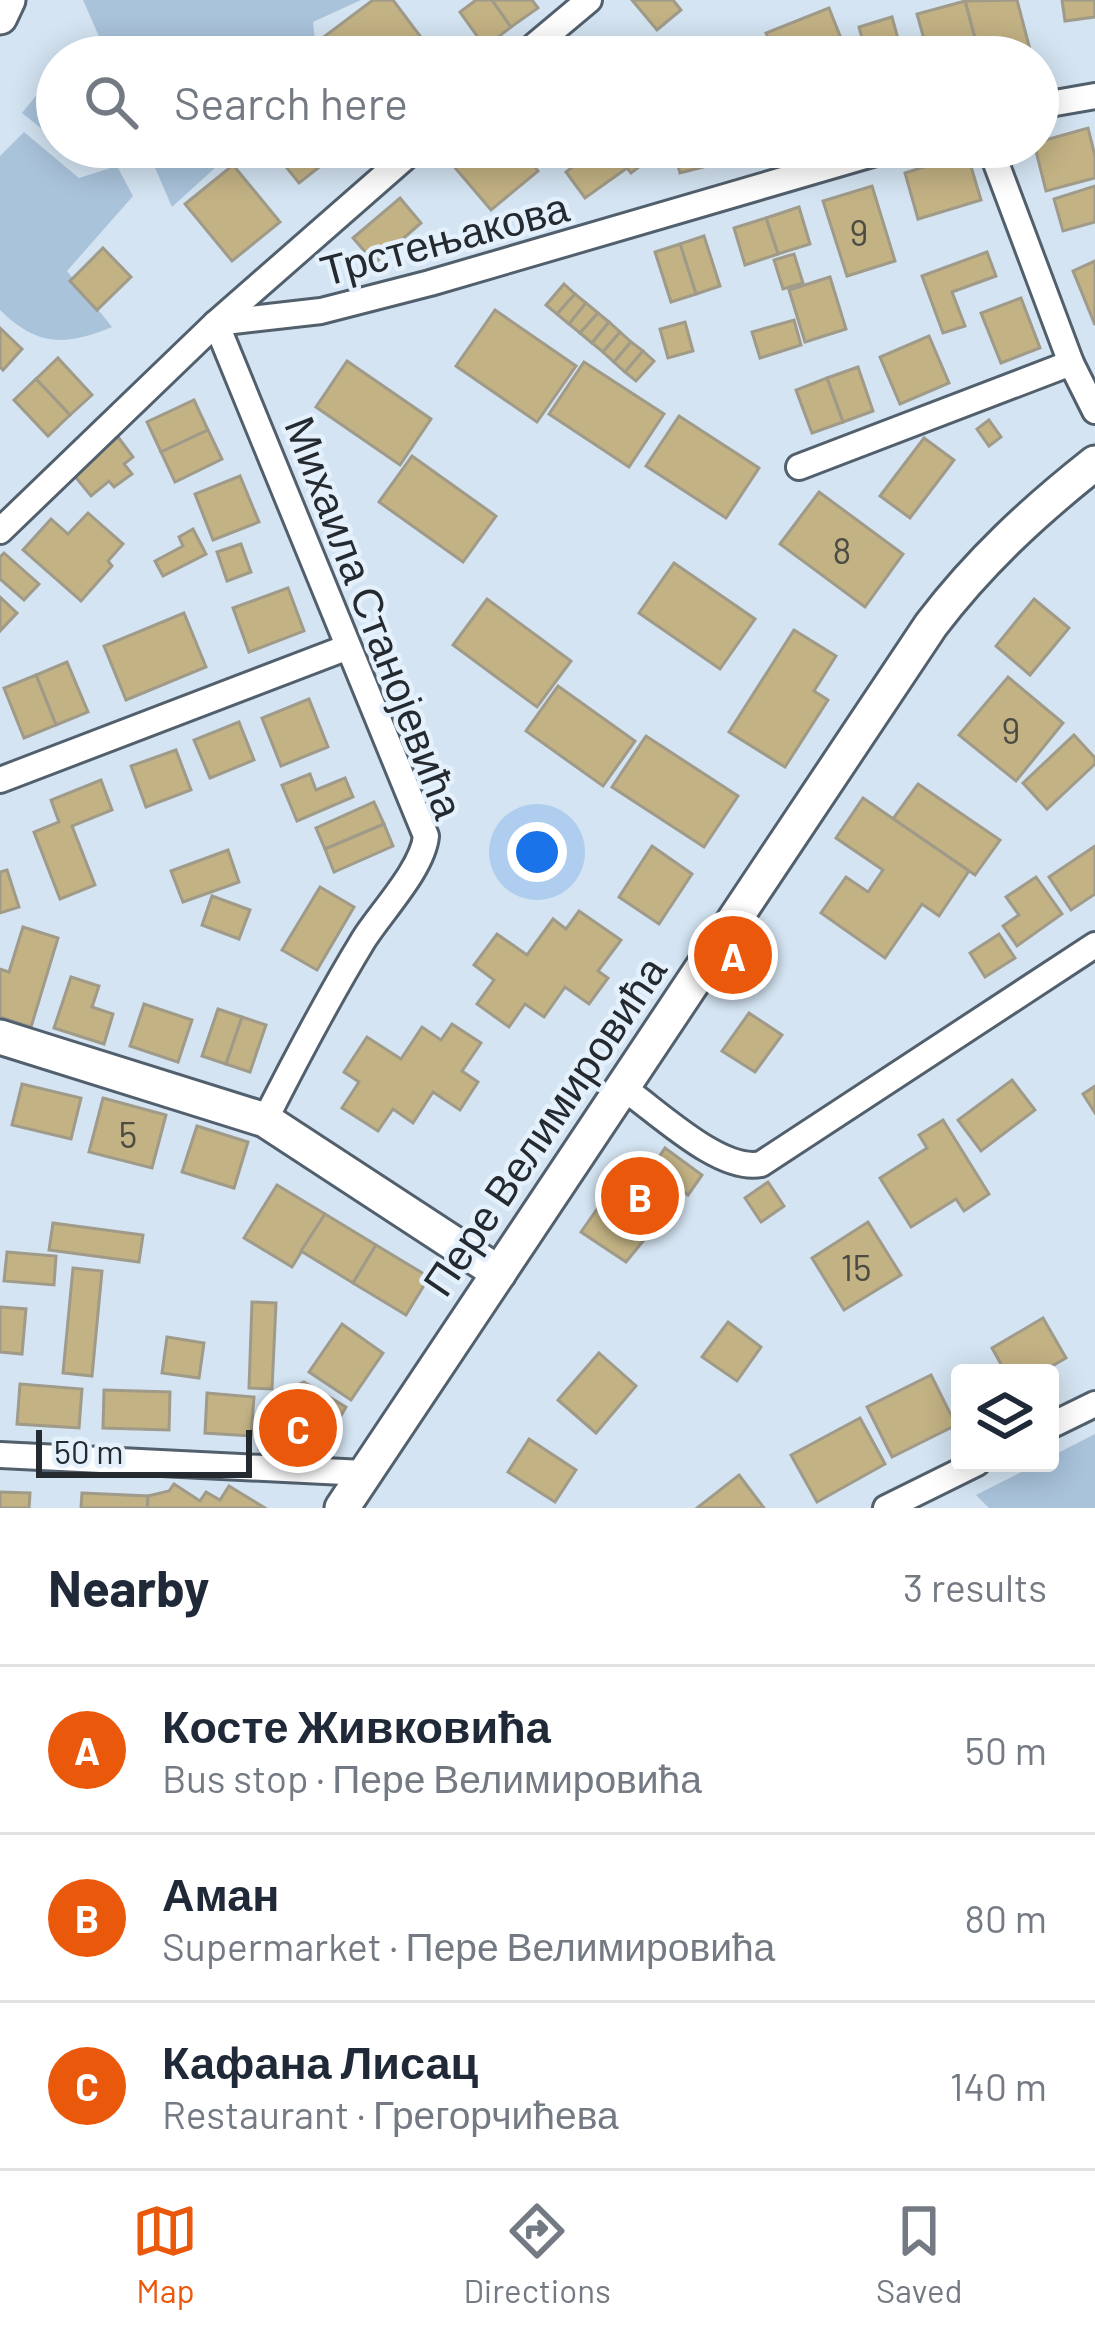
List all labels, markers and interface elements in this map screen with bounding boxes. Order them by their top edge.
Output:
search box [36,36,1059,168]
icon: search [78,69,144,135]
text: Search here [174,75,408,129]
street label: Трстењакова [315,180,574,295]
house number: 9 [850,210,868,253]
street label: Михаила Станојевића [275,409,476,826]
house number: 8 [833,528,851,571]
house number: 9 [1002,708,1020,751]
your location [507,822,567,882]
pin: A [694,910,772,1000]
street label: Пере Велимировића [411,945,676,1305]
house number: 5 [119,1112,137,1155]
pin: B [601,1151,679,1241]
house number: 15 [840,1245,872,1288]
map controls [951,1364,1059,1472]
button: layers [951,1364,1059,1472]
pin: C [259,1383,337,1473]
scale bar [36,1424,252,1477]
text: 50 m [54,1431,124,1471]
text: Nearby [48,1556,209,1617]
text: 3 results [903,1563,1047,1610]
text: Косте Живковића [162,1698,551,1752]
text: A [74,1726,100,1773]
text: 50 m [965,1726,1047,1773]
text: Bus stop · Пере Велимировића [162,1754,702,1801]
text: Аман [162,1866,279,1920]
text: B [75,1894,99,1941]
text: 80 m [965,1894,1047,1941]
text: Supermarket · Пере Велимировића [162,1922,775,1969]
text: Кафана Лисац [162,2034,478,2088]
text: C [75,2062,99,2109]
text: 140 m [950,2062,1047,2109]
text: Restaurant · Грегорчићева [162,2090,619,2137]
tab: Map [132,2198,198,2310]
tab: Directions [463,2198,611,2310]
tab: Saved [876,2198,963,2310]

